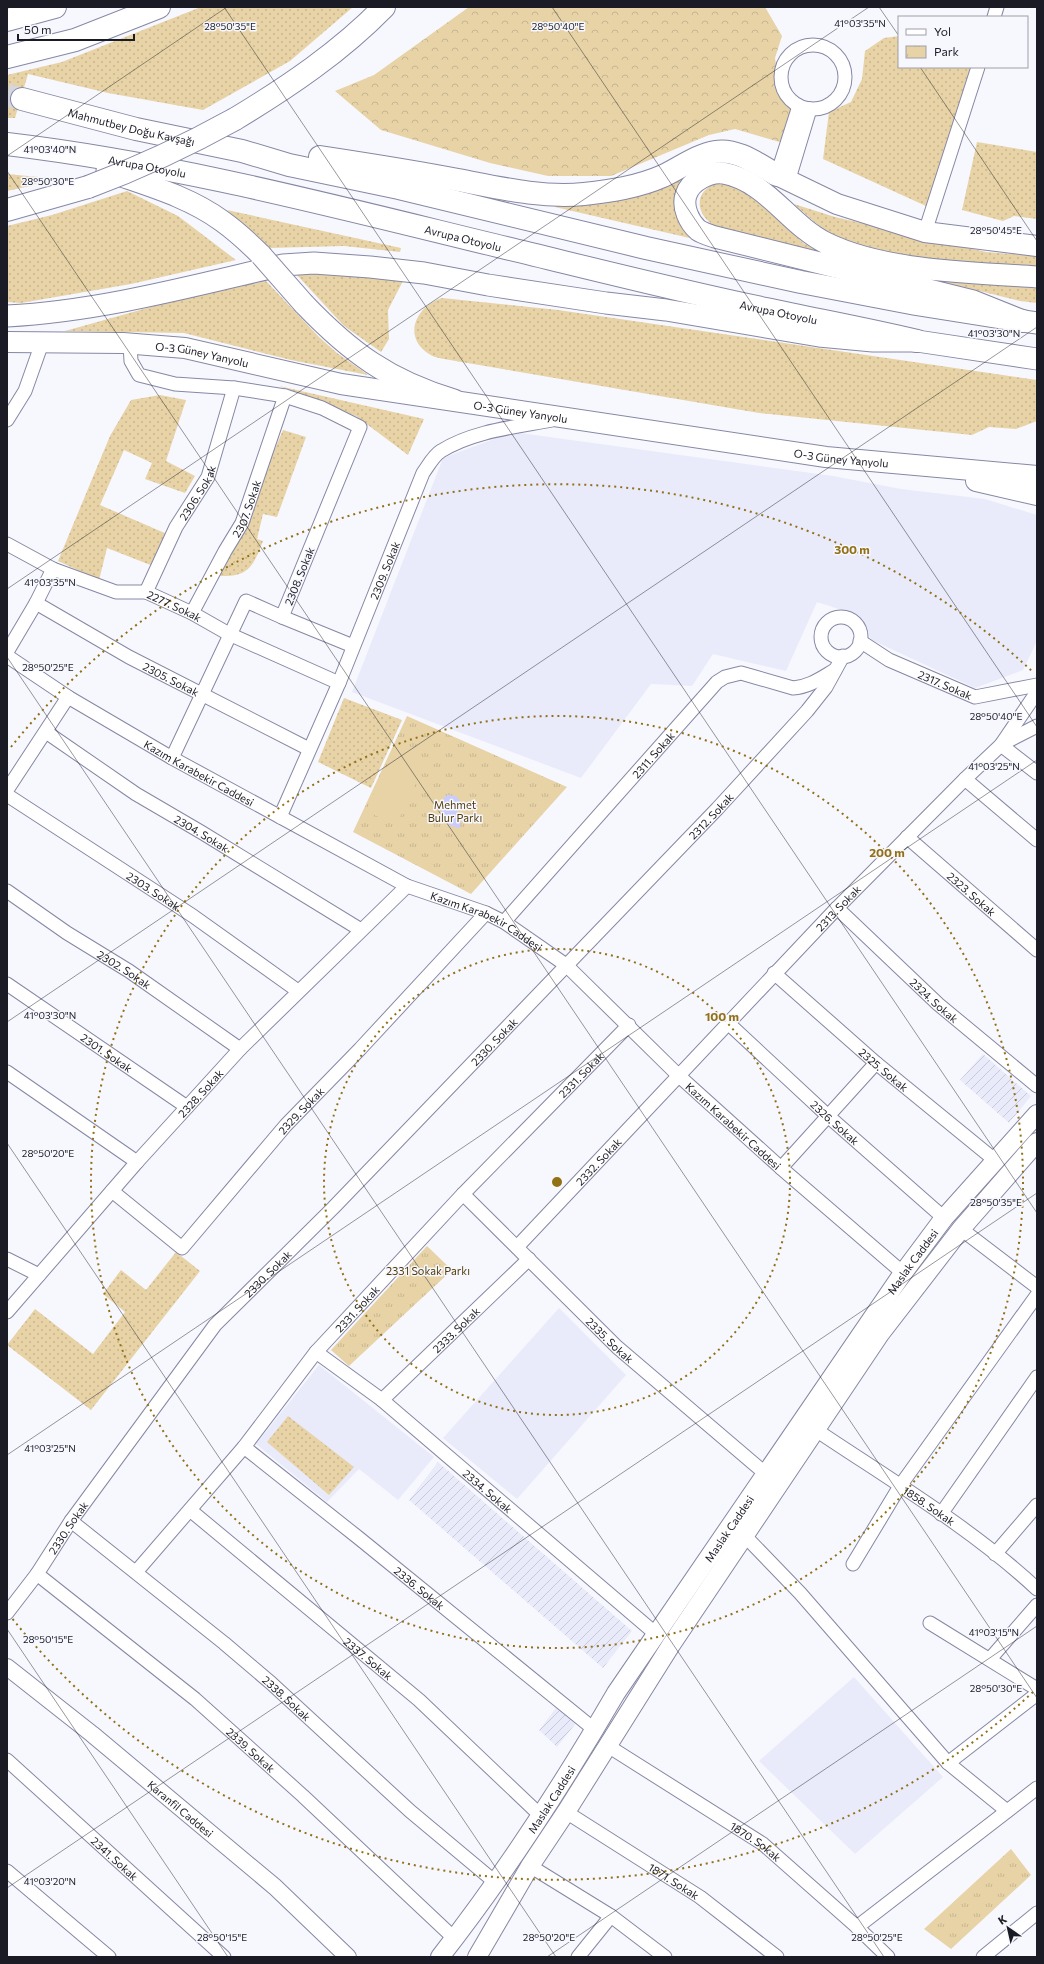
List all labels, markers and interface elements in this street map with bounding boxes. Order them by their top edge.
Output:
scale bar [18,16,134,42]
legend [898,16,1028,68]
text: 41°03'35"N [834,17,886,29]
text: 28°50'35"E [204,20,256,32]
text: 28°50'40"E [532,20,584,32]
text: 50 m [24,22,52,36]
text: Yol [934,24,951,38]
text: Park [934,44,960,58]
street label: Mahmutbey Doğu Kavşağı [67,105,196,148]
text: 41°03'40"N [24,143,76,155]
street label: Avrupa Otoyolu [108,152,187,180]
text: 28°50'30"E [22,175,74,187]
street label: Avrupa Otoyolu [423,222,503,253]
text: 28°50'45"E [970,224,1022,236]
street label: Avrupa Otoyolu [739,297,819,326]
text: 41°03'30"N [968,327,1020,339]
street label: O-3 Güney Yanyolu [155,339,250,369]
street label: O-3 Güney Yanyolu [473,398,569,425]
street label: O-3 Güney Yanyolu [793,446,889,469]
street label: 2306. Sokak [176,464,218,522]
street label: 2307. Sokak [229,478,263,539]
street label: 2309. Sokak [367,539,402,601]
text: 300 m [834,542,870,556]
street label: 2308. Sokak [281,545,317,607]
text: 41°03'35"N [24,576,76,588]
street label: 2277. Sokak [145,587,204,624]
street label: 2305. Sokak [141,659,201,698]
text: 28°50'25"E [22,661,74,673]
street label: 2317. Sokak [916,667,974,702]
text: 28°50'40"E [970,710,1022,722]
street label: 2311. Sokak [629,729,677,780]
street label: Kazım Karabekir Caddesi [142,737,257,808]
text: 41°03'25"N [968,760,1020,772]
street label: 2312. Sokak [686,790,735,841]
park label: Mehmet Bulur Parkı [428,798,482,824]
street label: 2304. Sokak [172,812,232,854]
text: 200 m [869,845,905,859]
street label: 2303. Sokak [125,868,183,913]
street label: 2323. Sokak [945,869,999,918]
street label: 2313. Sokak [813,882,863,933]
street label: Kazım Karabekir Caddesi [429,888,545,953]
street label: 2302. Sokak [95,947,154,991]
street label: 2324. Sokak [908,975,961,1025]
text: 41°03'30"N [24,1009,76,1021]
text: 100 m [705,1009,739,1023]
street label: 2330. Sokak [468,1015,519,1068]
street label: 2301. Sokak [79,1030,135,1075]
street label: 2325. Sokak [857,1045,911,1093]
street label: 2331. Sokak [555,1049,606,1100]
street label: 2328. Sokak [175,1066,225,1120]
street label: Kazım Karabekir Caddesi [684,1079,784,1172]
street label: 2329. Sokak [275,1084,326,1136]
street label: 2326. Sokak [808,1097,862,1147]
street label: 2332. Sokak [573,1135,623,1188]
text: 28°50'20"E [22,1147,74,1159]
centre of rings [550,1175,564,1189]
text: 28°50'35"E [970,1196,1022,1208]
street label: Maslak Caddesi [884,1226,940,1296]
street label: 2330. Sokak [241,1247,294,1299]
park label: 2331 Sokak Parkı [386,1264,470,1277]
street label: 2331. Sokak [332,1282,381,1334]
street label: 2333. Sokak [429,1304,482,1355]
street label: 2335. Sokak [584,1314,636,1365]
text: 41°03'25"N [24,1442,76,1454]
street label: 2334. Sokak [461,1466,515,1515]
street label: 1858. Sokak [901,1483,958,1527]
street label: Maslak Caddesi [701,1492,756,1564]
street label: 2330. Sokak [45,1498,90,1556]
street label: 2336. Sokak [392,1563,447,1612]
text: 41°03'15"N [969,1626,1019,1638]
text: 28°50'15"E [23,1633,73,1645]
street label: 2337. Sokak [342,1634,395,1682]
street label: 2338. Sokak [260,1672,314,1723]
text: 28°50'30"E [970,1682,1022,1694]
street label: 2339. Sokak [224,1724,278,1775]
street label: Maslak Caddesi [525,1763,577,1835]
street label: Karanfil Caddesi [145,1777,216,1839]
street label: 1870. Sokak [728,1819,784,1864]
street label: 2341. Sokak [89,1834,141,1883]
street label: 1871. Sokak [646,1860,702,1901]
text: 41°03'20"N [24,1875,76,1887]
north arrow [988,1908,1028,1948]
text: K [995,1912,1009,1927]
text: 28°50'15"E [197,1931,247,1943]
text: 28°50'20"E [523,1931,575,1943]
text: 28°50'25"E [851,1931,903,1943]

